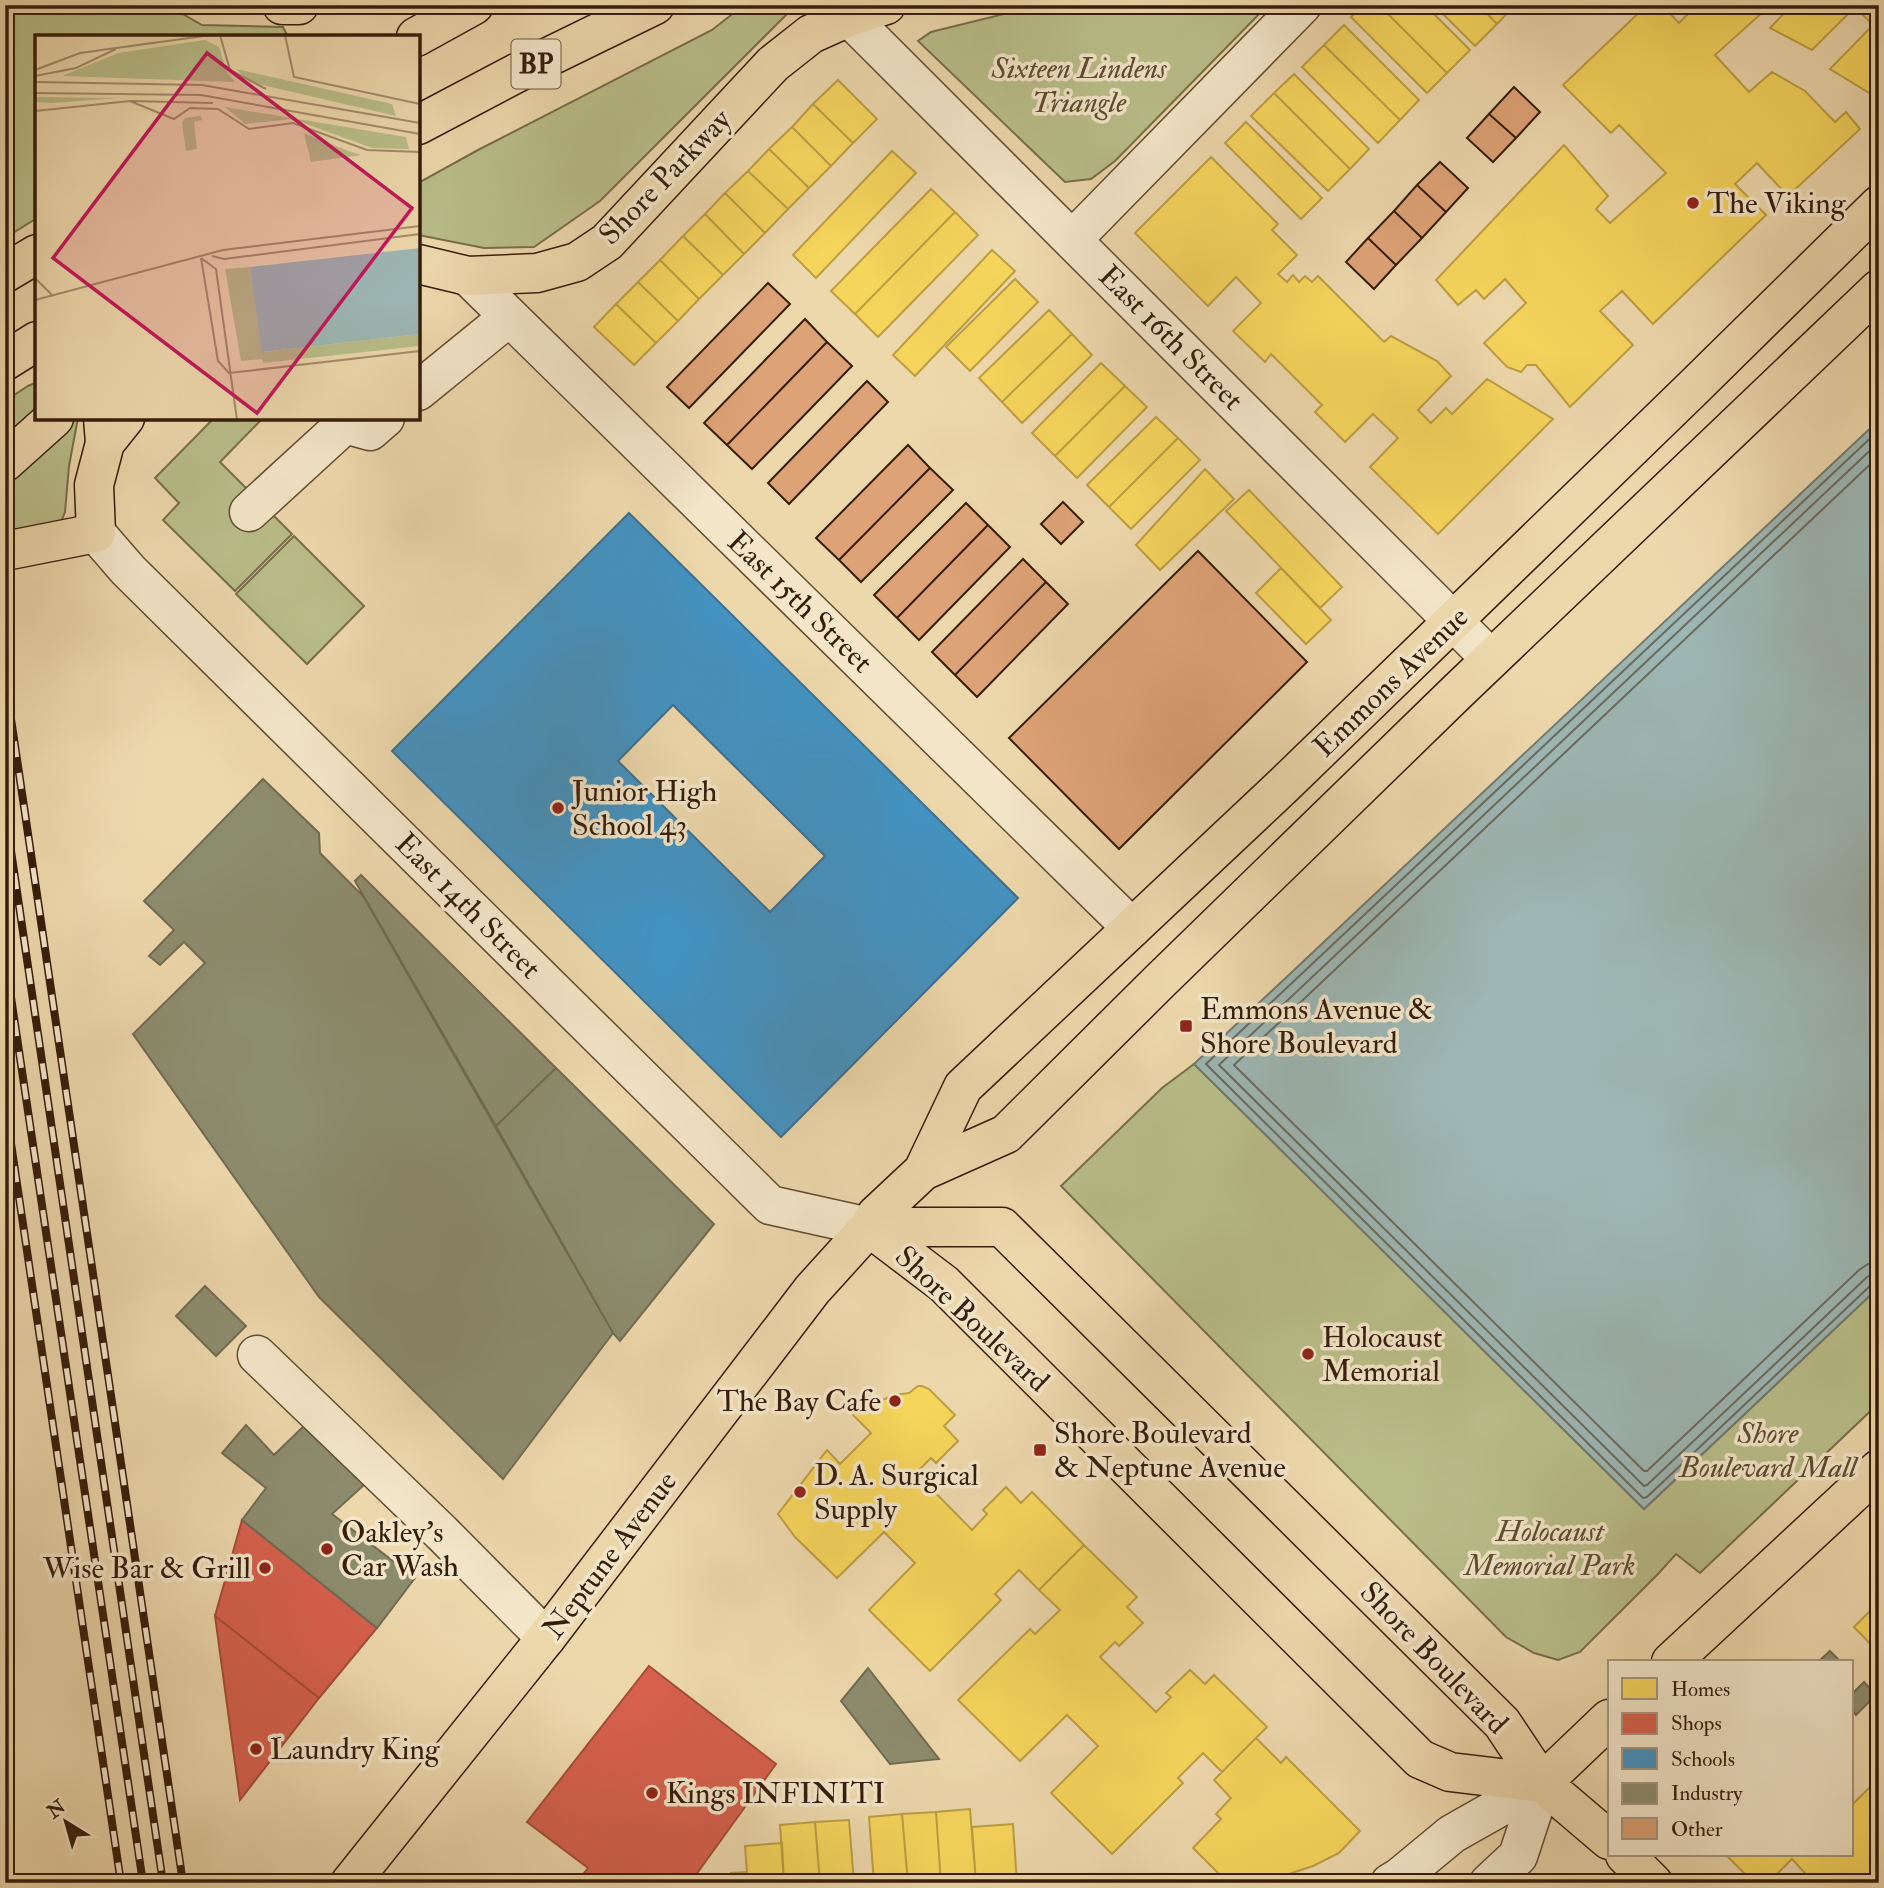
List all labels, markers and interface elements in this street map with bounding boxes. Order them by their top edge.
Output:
inset map [35,35,420,420]
road number: BP [512,40,560,88]
park label: Sixteen Lindens Triangle [990,50,1167,121]
street label: Shore Parkway [591,101,740,253]
place label: The Viking [1707,185,1847,222]
marker: The Viking [1685,195,1701,211]
street label: East 16th Street [1091,258,1251,418]
street label: East 15th Street [719,523,881,681]
street label: Emmons Avenue [1306,599,1476,765]
place label: Junior High School 43 [571,773,718,844]
marker: Junior High School 43 [550,800,566,816]
street label: East 14th Street [387,825,549,987]
place label: Emmons Avenue & Shore Boulevard [1200,991,1433,1062]
marker: Emmons Avenue & Shore Boulevard [1178,1018,1194,1034]
street label: Shore Boulevard [887,1238,1057,1400]
place label: Holocaust Memorial [1322,1319,1443,1390]
marker: Holocaust Memorial [1300,1346,1316,1362]
place label: The Bay Cafe [717,1383,881,1420]
marker: The Bay Cafe [887,1393,903,1409]
place label: Shore Boulevard & Neptune Avenue [1054,1415,1286,1486]
park label: Shore Boulevard Mall [1677,1415,1860,1486]
marker: Shore Boulevard & Neptune Avenue [1032,1442,1048,1458]
place label: D. A. Surgical Supply [814,1457,979,1528]
street label: Neptune Avenue [535,1464,685,1646]
marker: D. A. Surgical Supply [792,1484,808,1500]
park label: Holocaust Memorial Park [1463,1513,1635,1584]
place label: Oakley's Car Wash [341,1514,459,1585]
marker: Oakley's Car Wash [319,1541,335,1557]
place label: Wise Bar & Grill [42,1550,251,1587]
marker: Wise Bar & Grill [257,1560,273,1576]
street label: Shore Boulevard [1352,1574,1516,1742]
legend [1608,1660,1853,1856]
text: Homes [1671,1676,1730,1703]
text: Shops [1671,1710,1722,1737]
place label: Laundry King [270,1731,441,1768]
marker: Laundry King [248,1741,264,1757]
text: Schools [1671,1746,1735,1773]
place label: Kings INFINITI [666,1775,885,1812]
text: Industry [1671,1780,1743,1807]
marker: Kings INFINITI [644,1785,660,1801]
north arrow [32,1786,102,1856]
text: N [42,1794,71,1825]
text: Other [1671,1816,1723,1843]

